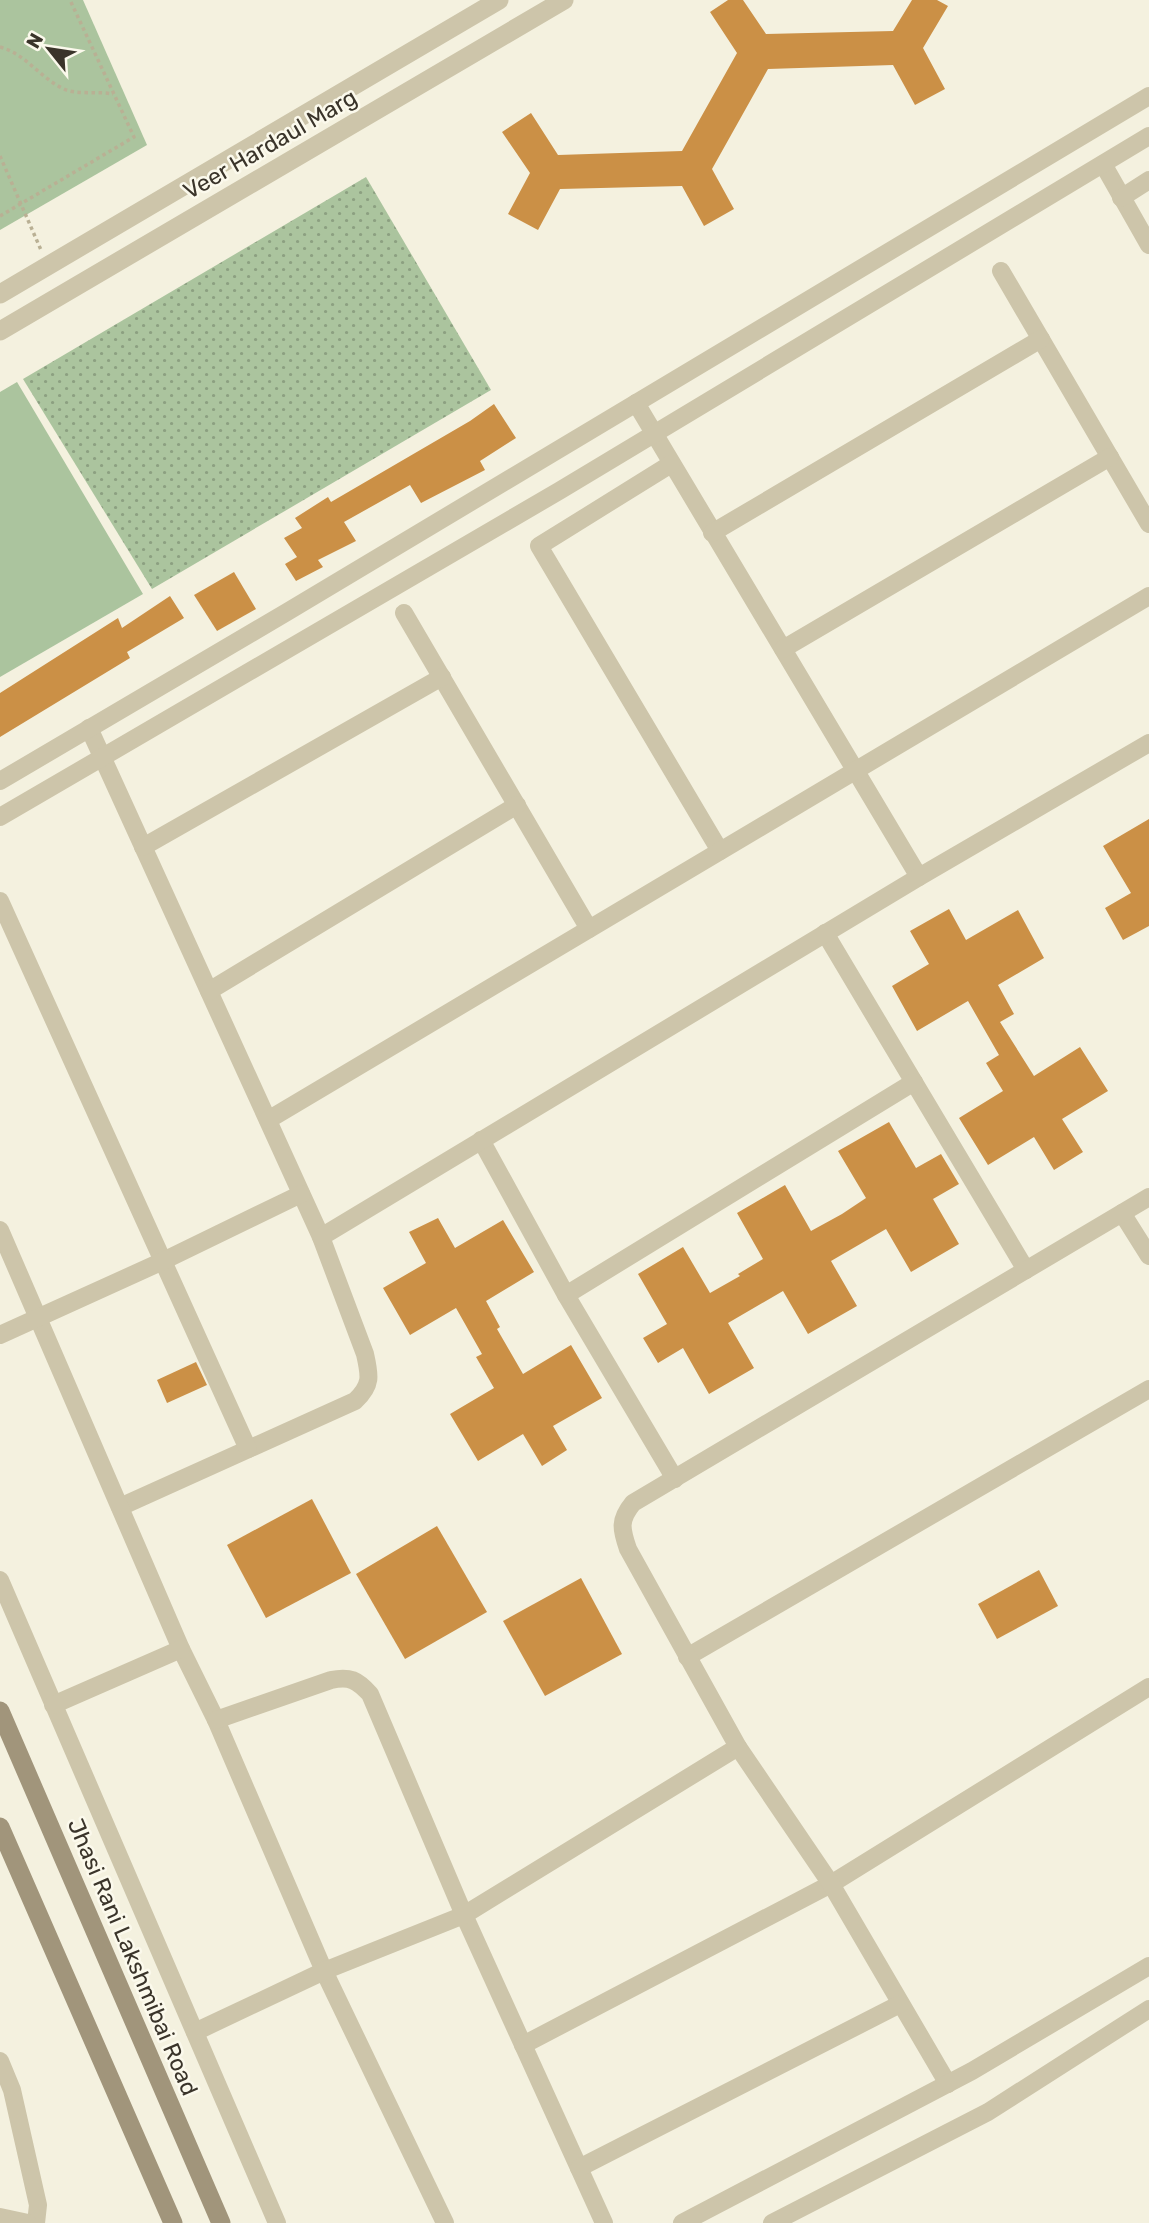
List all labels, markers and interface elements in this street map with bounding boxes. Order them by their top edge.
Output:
north arrow [14,14,84,84]
text: N [21,29,48,52]
street label: Veer Hardaul Marg [178,83,362,205]
street label: Jhasi Rani Lakshmibai Road [62,1814,204,2100]

